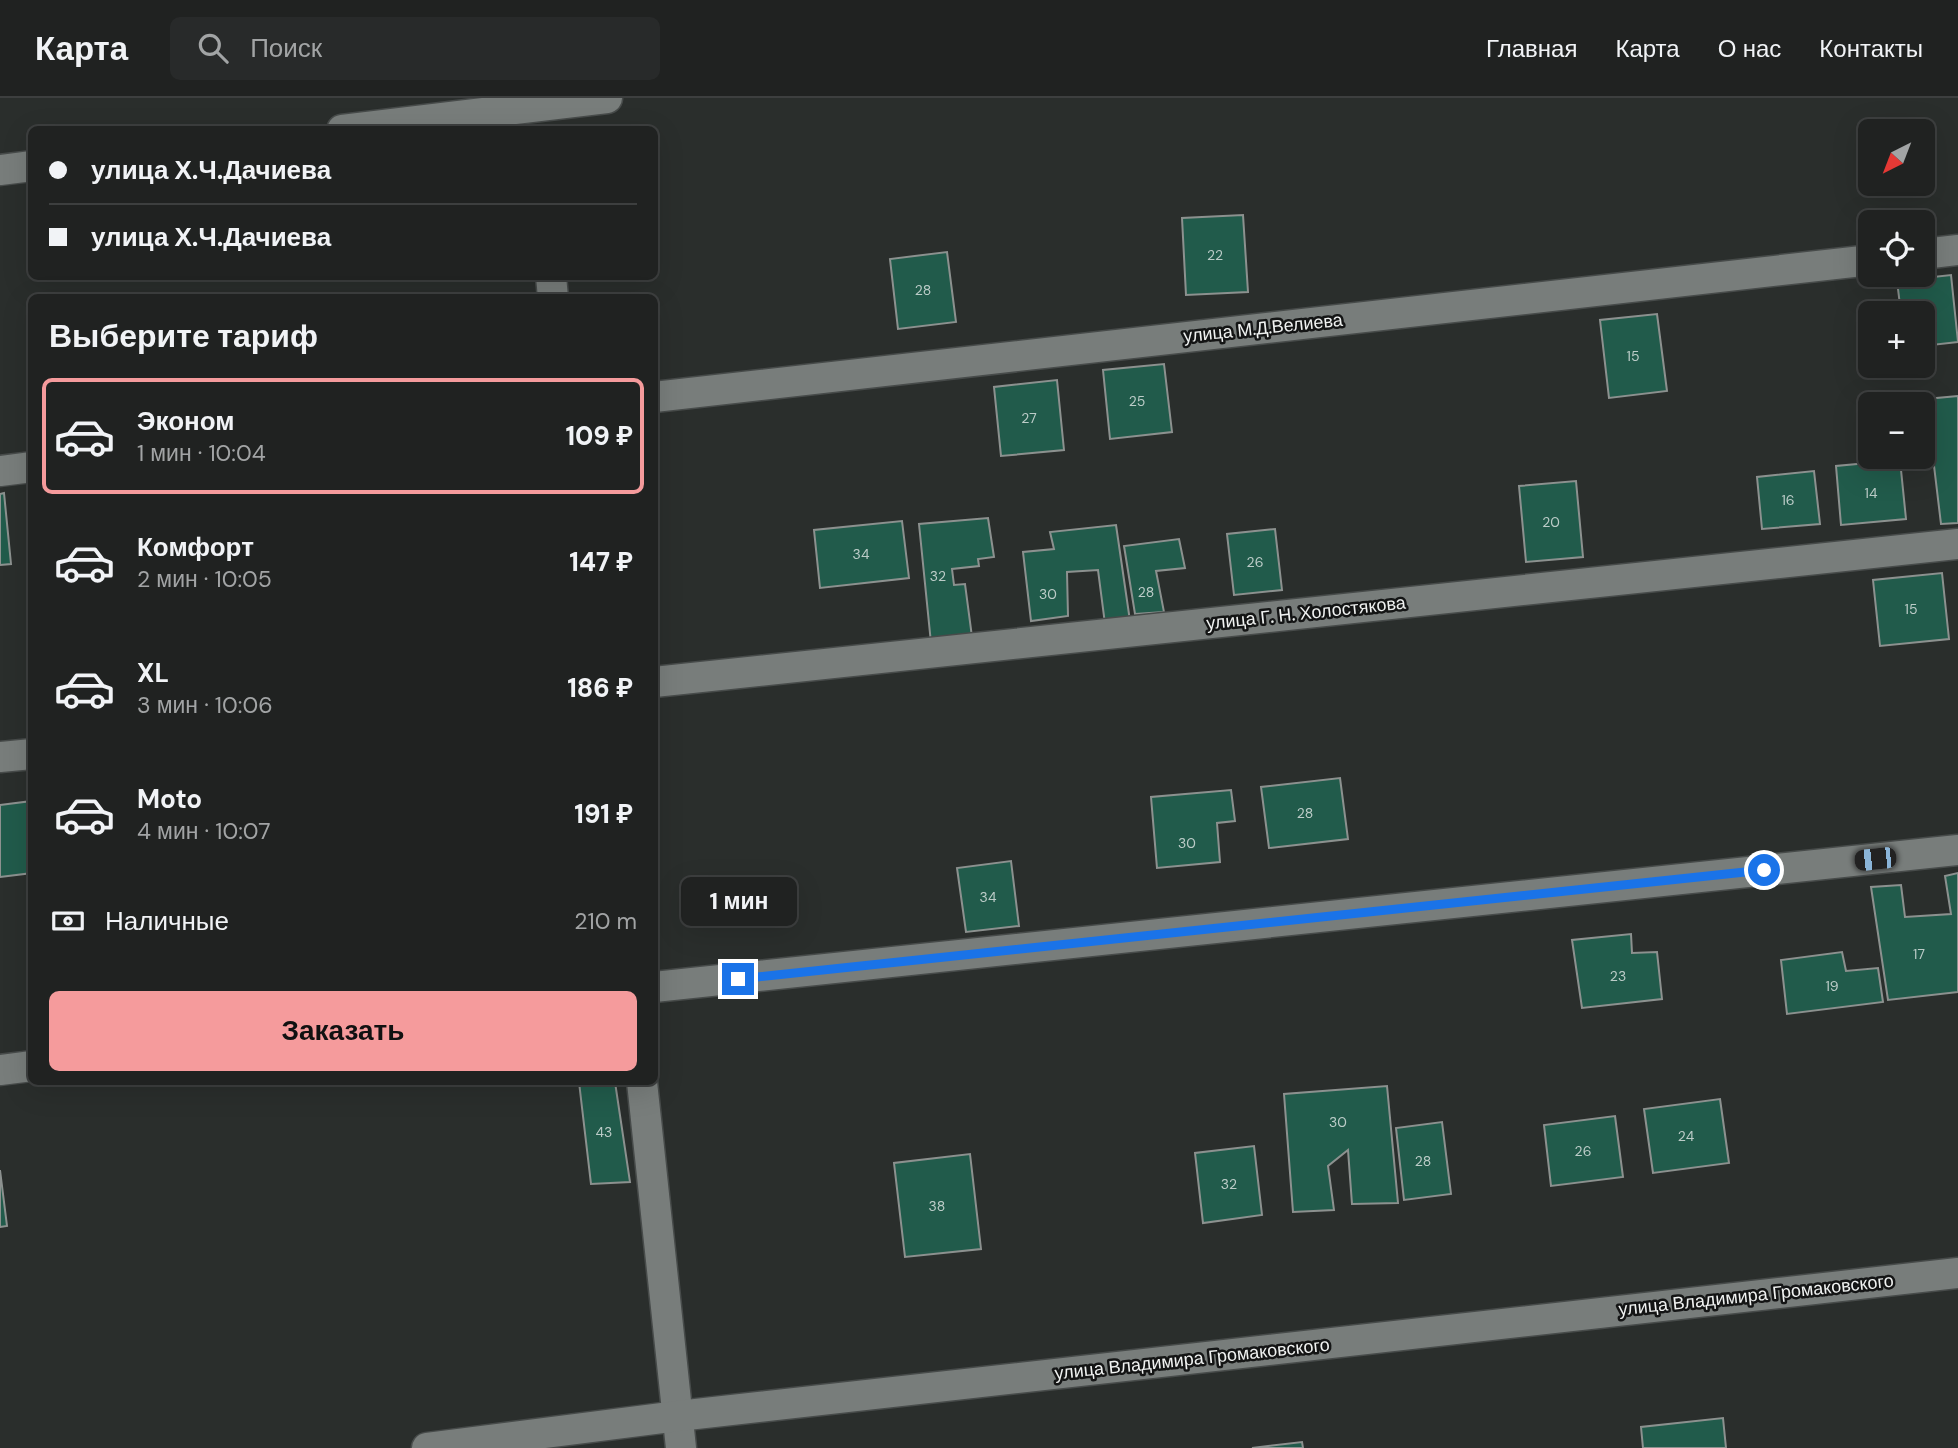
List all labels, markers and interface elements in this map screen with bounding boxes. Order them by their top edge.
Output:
search box [170,17,660,80]
text: Карта [35,27,128,70]
icon: search [194,29,232,67]
text: Поиск [250,31,322,65]
text: Главная [1486,33,1577,64]
text: Карта [1615,33,1680,64]
text: О нас [1718,33,1781,64]
text: Контакты [1819,33,1923,64]
north arrow [1858,119,1936,196]
map controls [1858,119,1935,469]
text: улица Х.Ч.Дачиева [91,153,331,187]
button: locate [1858,210,1935,287]
text: улица Х.Ч.Дачиева [91,220,331,254]
house number: 22 [1207,246,1223,264]
house number: 28 [915,281,931,299]
button: + [1858,301,1935,378]
street label: улица М.Д.Велиева [1182,308,1345,348]
text: Выберите тариф [49,315,318,357]
house number: 15 [1627,347,1639,365]
house number: 25 [1129,392,1145,410]
button: − [1858,392,1935,469]
text: Эконом [137,404,235,438]
icon: car [53,405,116,468]
house number: 27 [1021,409,1037,427]
text: 109 ₽ [565,419,633,453]
text: 1 мин · 10:04 [137,438,266,468]
house number: 14 [1865,484,1878,502]
house number: 16 [1781,491,1795,509]
house number: 20 [1542,513,1560,531]
text: Комфорт [137,530,254,564]
icon: car [53,531,116,594]
text: 147 ₽ [569,545,633,579]
house number: 34 [853,545,870,563]
house number: 26 [1247,553,1263,571]
text: 2 мин · 10:05 [137,564,272,594]
house number: 32 [930,567,946,585]
house number: 28 [1138,583,1154,601]
house number: 30 [1039,585,1057,603]
street label: улица Г. Н. Холостякова [1205,590,1408,635]
house number: 15 [1905,600,1917,618]
text: XL [137,656,169,690]
icon: car [53,657,116,720]
text: 186 ₽ [567,671,633,705]
text: 3 мин · 10:06 [137,690,273,720]
text: Moto [137,782,202,816]
icon: car [53,783,116,846]
text: 191 ₽ [574,797,633,831]
house number: 28 [1297,804,1313,822]
text: 4 мин · 10:07 [137,816,270,846]
house number: 30 [1178,834,1196,852]
car [1854,846,1897,872]
route start [1748,854,1780,886]
callout: 1 мин [680,878,796,926]
text: 1 мин [710,886,768,916]
house number: 34 [980,888,997,906]
icon: cash [49,902,87,940]
text: Наличные [105,904,229,938]
text: 210 m [574,906,637,936]
house number: 17 [1913,945,1925,963]
route end [722,963,754,995]
house number: 23 [1610,967,1626,985]
house number: 19 [1825,977,1839,995]
button: Заказать [49,991,637,1071]
house number: 30 [1329,1113,1347,1131]
house number: 43 [596,1123,612,1141]
house number: 24 [1678,1127,1695,1145]
house number: 26 [1575,1142,1591,1160]
house number: 28 [1415,1152,1431,1170]
house number: 32 [1221,1175,1237,1193]
house number: 38 [929,1197,945,1215]
street label: улица Владимира Громаковского [1617,1269,1895,1321]
street label: улица Владимира Громаковского [1053,1333,1331,1385]

